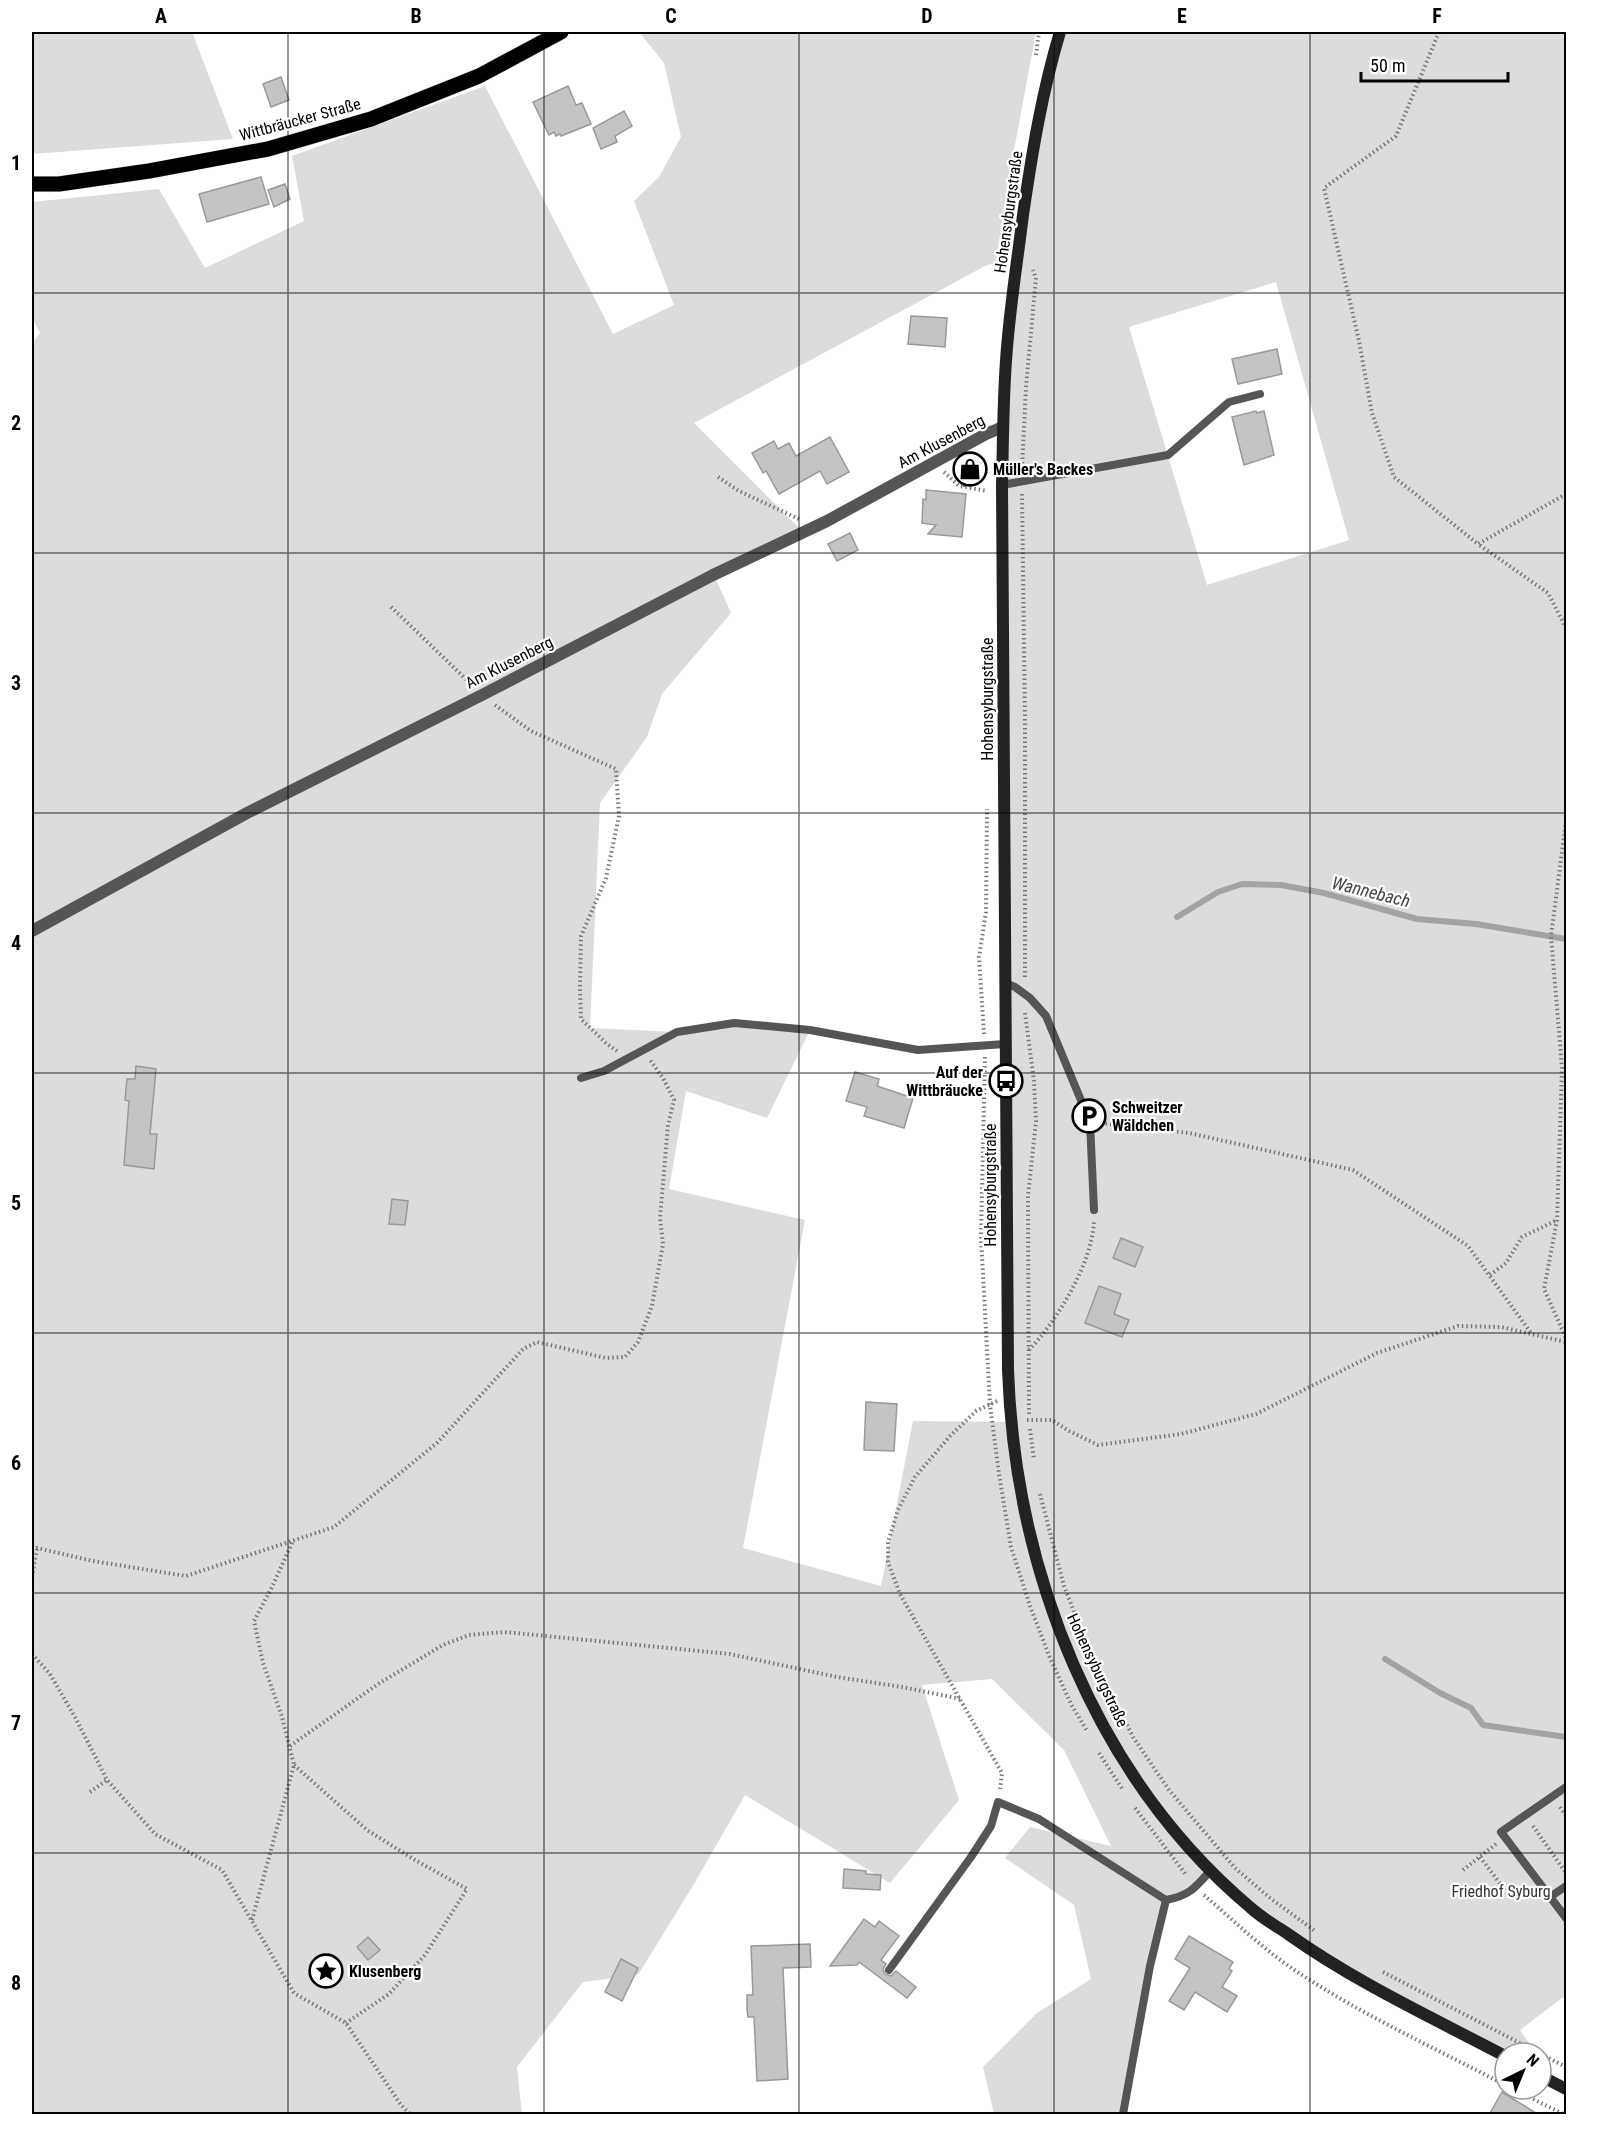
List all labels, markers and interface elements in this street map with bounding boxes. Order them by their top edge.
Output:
text: A [155,4,167,28]
text: B [410,4,422,28]
text: C [665,4,677,28]
text: D [921,4,933,28]
text: E [1177,4,1187,28]
text: F [1432,4,1442,28]
scale bar [1361,45,1508,83]
text: 50 m [1370,55,1405,76]
street label: Wittbräucker Straße [237,94,363,145]
street label: Hohensyburgstraße [991,150,1026,274]
text: 1 [11,151,21,175]
text: 2 [11,411,21,435]
street label: Am Klusenberg [895,411,988,472]
shop icon: Müller's Backes [952,451,988,487]
place label: Müller's Backes [993,460,1093,479]
street label: Am Klusenberg [462,632,556,693]
street label: Hohensyburgstraße [978,637,997,761]
text: 3 [11,671,21,695]
water label: Wannebach [1330,872,1412,911]
text: 4 [11,931,21,955]
place label: Auf der Wittbräucke [906,1063,983,1100]
bus stop icon: Auf der Wittbräucke [988,1063,1024,1099]
parking icon: Schweitzer Wäldchen [1071,1098,1107,1134]
place label: Schweitzer Wäldchen [1112,1098,1183,1135]
street label: Hohensyburgstraße [981,1123,1000,1247]
text: 5 [11,1191,21,1215]
text: 6 [11,1451,21,1475]
street label: Hohensyburgstraße [1063,1610,1132,1730]
text: 7 [11,1711,21,1735]
park label: Friedhof Syburg [1451,1882,1551,1901]
place icon: Klusenberg [308,1953,344,1989]
place label: Klusenberg [349,1962,421,1981]
text: 8 [11,1971,21,1995]
north arrow [1493,2041,1553,2101]
text: N [1523,2050,1543,2071]

